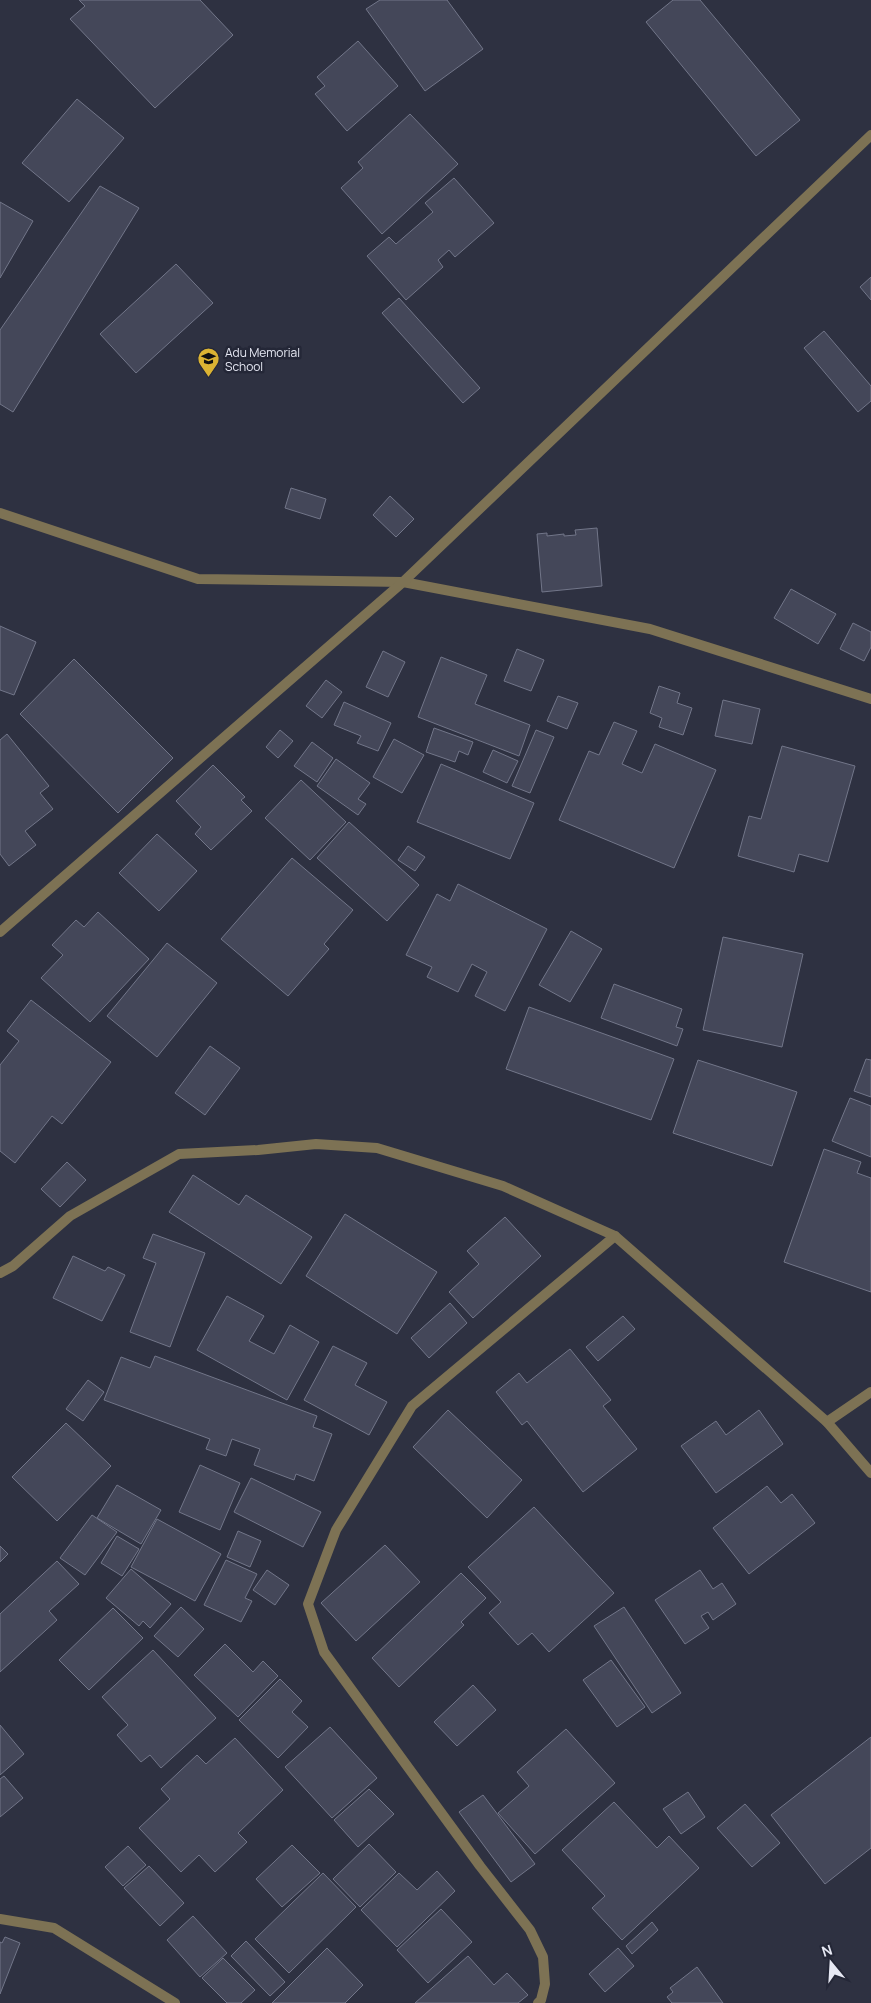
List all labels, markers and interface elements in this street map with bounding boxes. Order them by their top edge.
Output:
place label: Adu Memorial School [225,344,300,375]
school or university icon: Adu Memorial School [197,347,221,378]
north arrow [806,1938,856,1988]
text: N [819,1940,835,1961]

